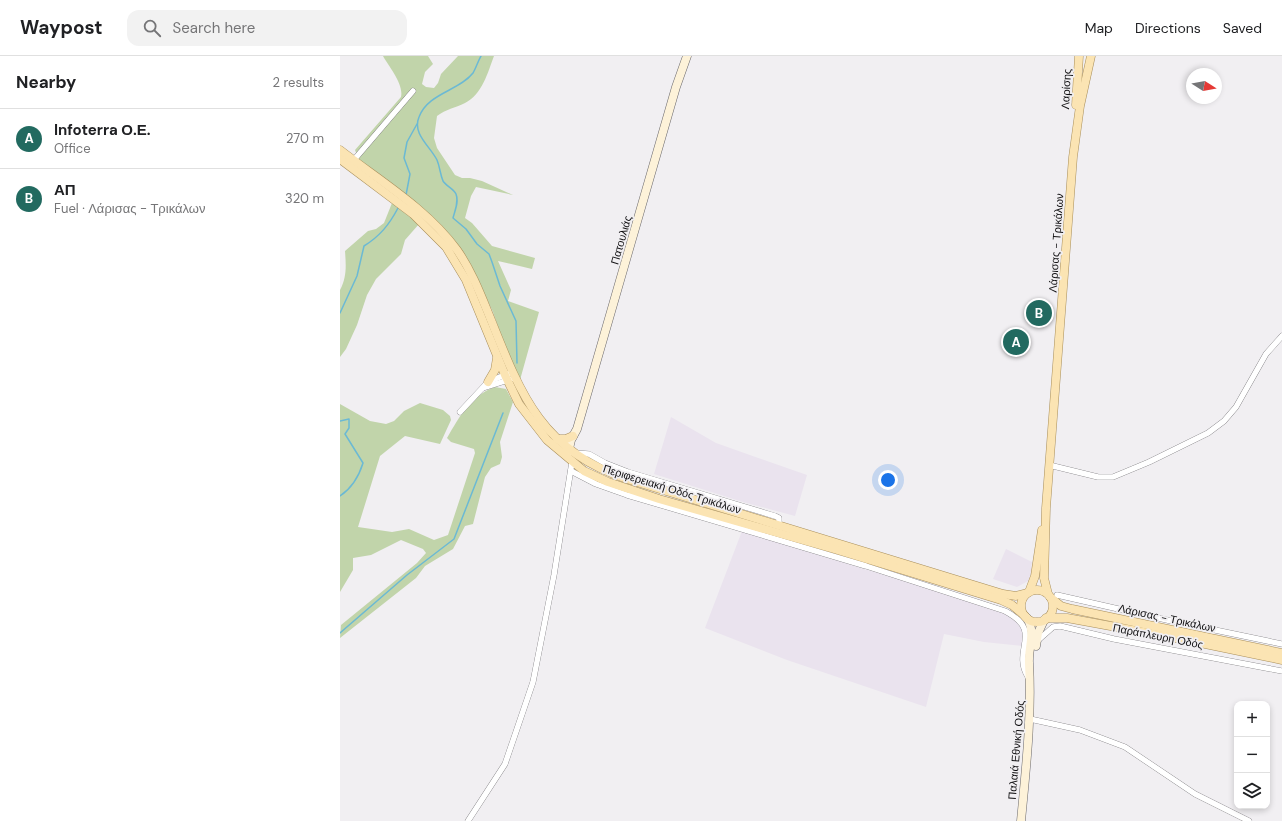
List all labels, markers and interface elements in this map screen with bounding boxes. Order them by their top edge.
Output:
search box [127,10,407,46]
text: Waypost [20,15,103,40]
icon: search [141,17,163,39]
text: Search here [173,18,255,38]
text: Map [1085,19,1113,37]
text: Directions [1135,19,1201,37]
text: Saved [1223,19,1262,37]
street label: Λαρίσης [1058,68,1074,110]
north arrow [1186,68,1222,104]
text: Nearby [16,71,76,93]
text: 2 results [273,74,324,91]
text: Infoterra Ο.Ε. [54,120,151,140]
text: A [24,130,34,147]
text: 270 m [286,130,324,147]
text: Office [54,140,91,157]
text: ΑΠ [54,180,76,200]
text: B [25,190,33,207]
text: 320 m [285,190,324,207]
street label: Λάρισας - Τρικάλων [1046,193,1066,293]
text: Fuel · Λάρισας - Τρικάλων [54,200,205,217]
street label: Πατουλιάς [607,214,635,266]
pin: B [1026,298,1052,328]
pin: A [1003,327,1029,357]
street label: Περιφερειακή Οδός Τρικάλων [601,461,743,517]
your location [878,470,898,490]
street label: Λάρισας - Τρικάλων [1117,601,1217,635]
street label: Παράπλευρη Οδός [1112,620,1204,652]
street label: Παλαιά Εθνική Οδός [1005,700,1027,800]
map controls [1234,701,1270,809]
button: + [1234,701,1270,737]
button: − [1234,737,1270,773]
button: layers [1234,773,1270,809]

